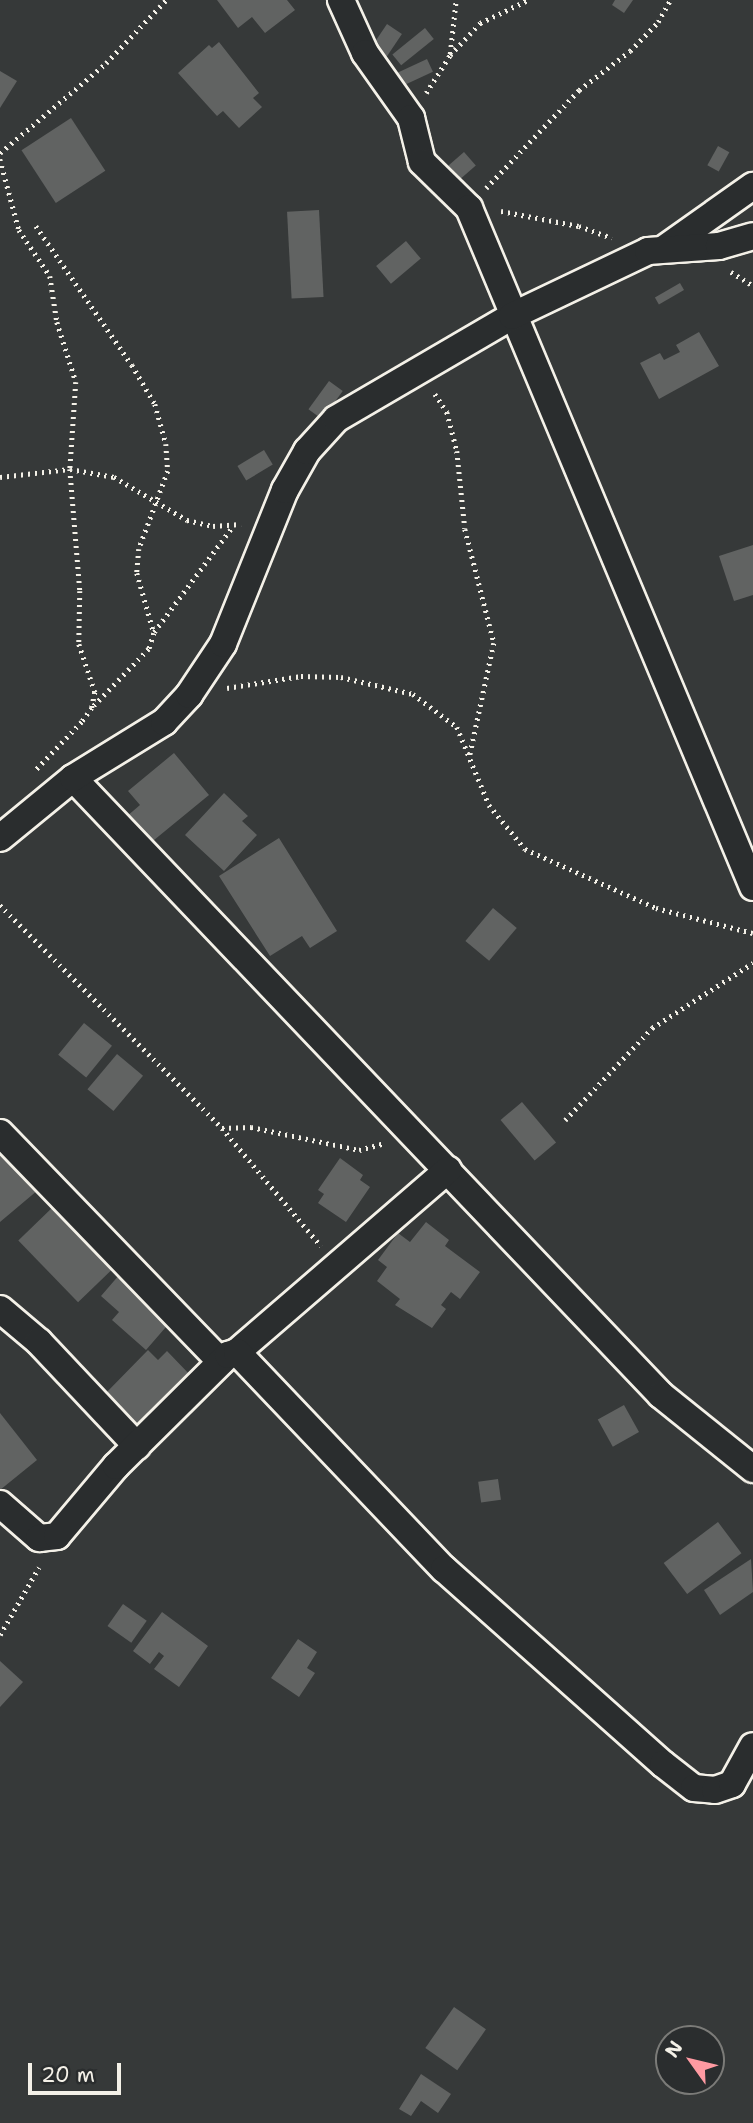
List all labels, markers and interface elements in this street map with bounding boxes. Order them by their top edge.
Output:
north arrow [655,2025,725,2095]
text: N [659,2036,688,2062]
scale bar [32,2050,124,2094]
text: 20 m [41,2061,95,2089]

